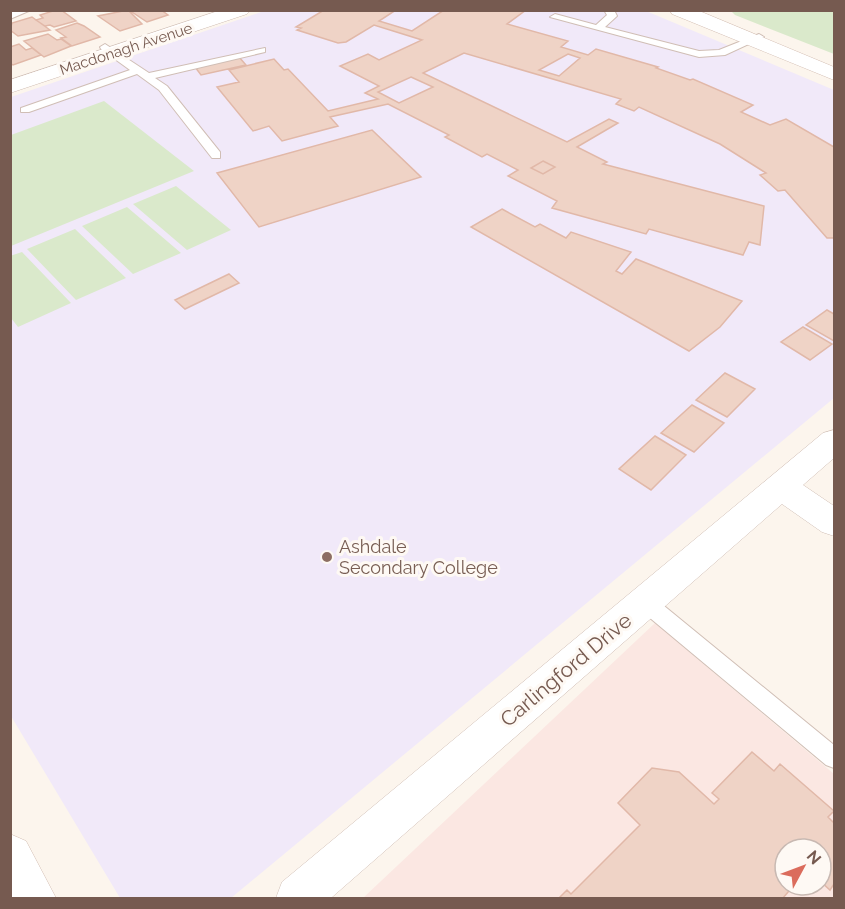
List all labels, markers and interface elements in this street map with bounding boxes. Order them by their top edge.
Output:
street label: Macdonagh Avenue [57,19,195,79]
place label: Ashdale Secondary College [339,536,498,578]
marker: Ashdale Secondary College [320,550,334,564]
street label: Carlingford Drive [495,608,636,732]
north arrow [773,837,833,897]
text: N [803,847,825,868]

